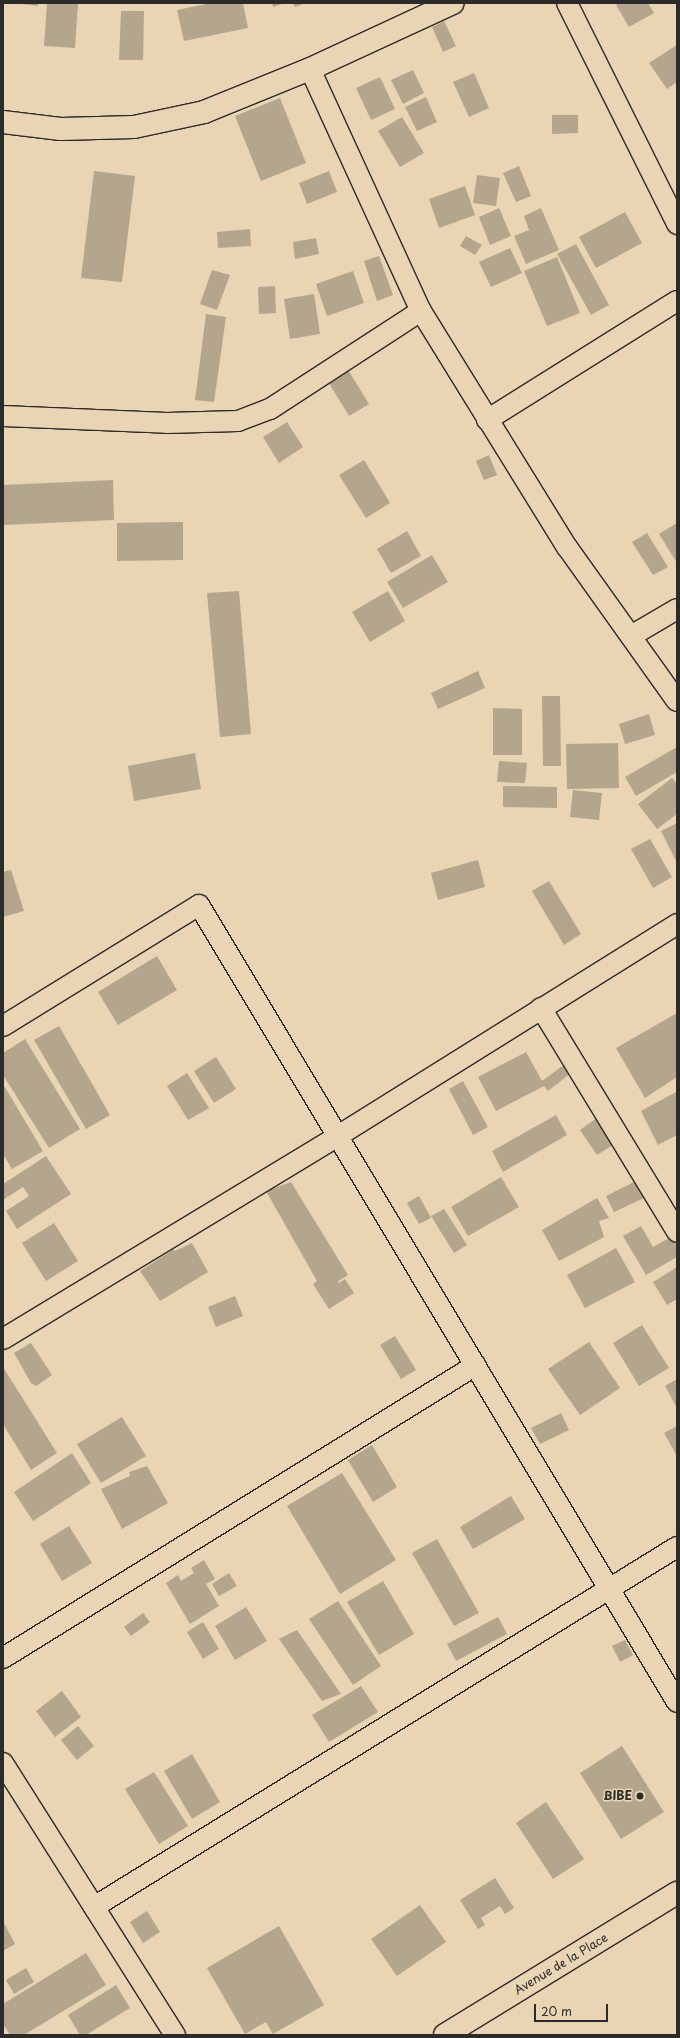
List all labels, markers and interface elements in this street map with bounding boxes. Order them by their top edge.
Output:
place label: BIBE [603,1789,632,1803]
marker: BIBE [635,1791,645,1801]
street label: Avenue de la Place [511,1930,611,1998]
scale bar [536,1996,610,2022]
text: 20 m [541,2002,572,2020]

